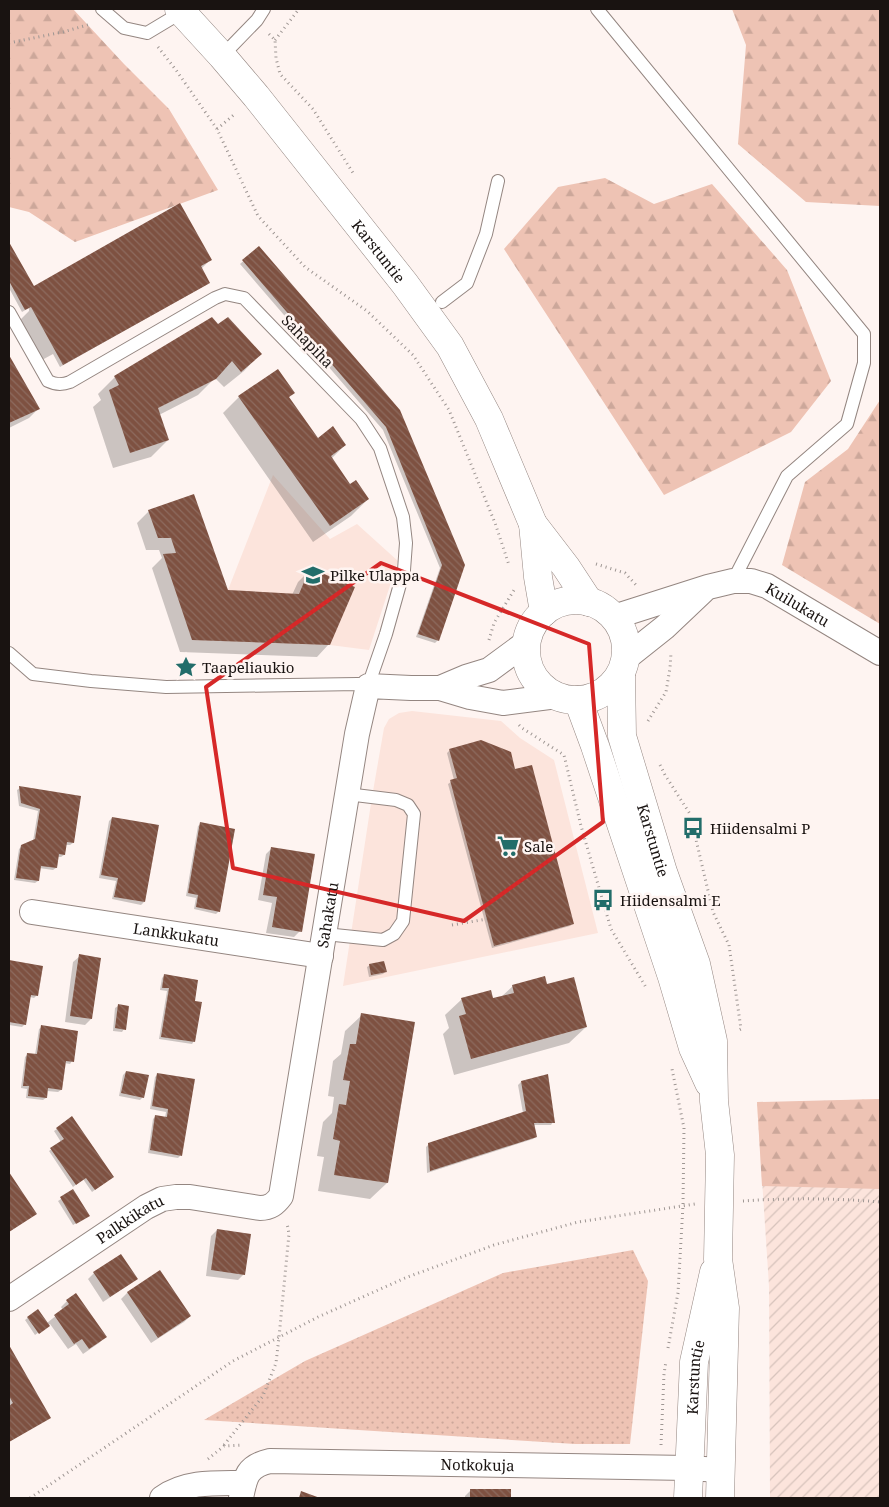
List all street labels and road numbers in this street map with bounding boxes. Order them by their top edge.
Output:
street label: Karstuntie [348,215,410,287]
street label: Sahapiha [278,310,338,372]
street label: Kuilukatu [762,578,834,631]
street label: Karstuntie [633,801,674,880]
street label: Sahakatu [312,880,343,949]
street label: Lankkukatu [132,918,221,950]
street label: Palkkikatu [92,1190,167,1248]
street label: Karstuntie [682,1338,709,1415]
street label: Notkokuja [441,1454,515,1475]

